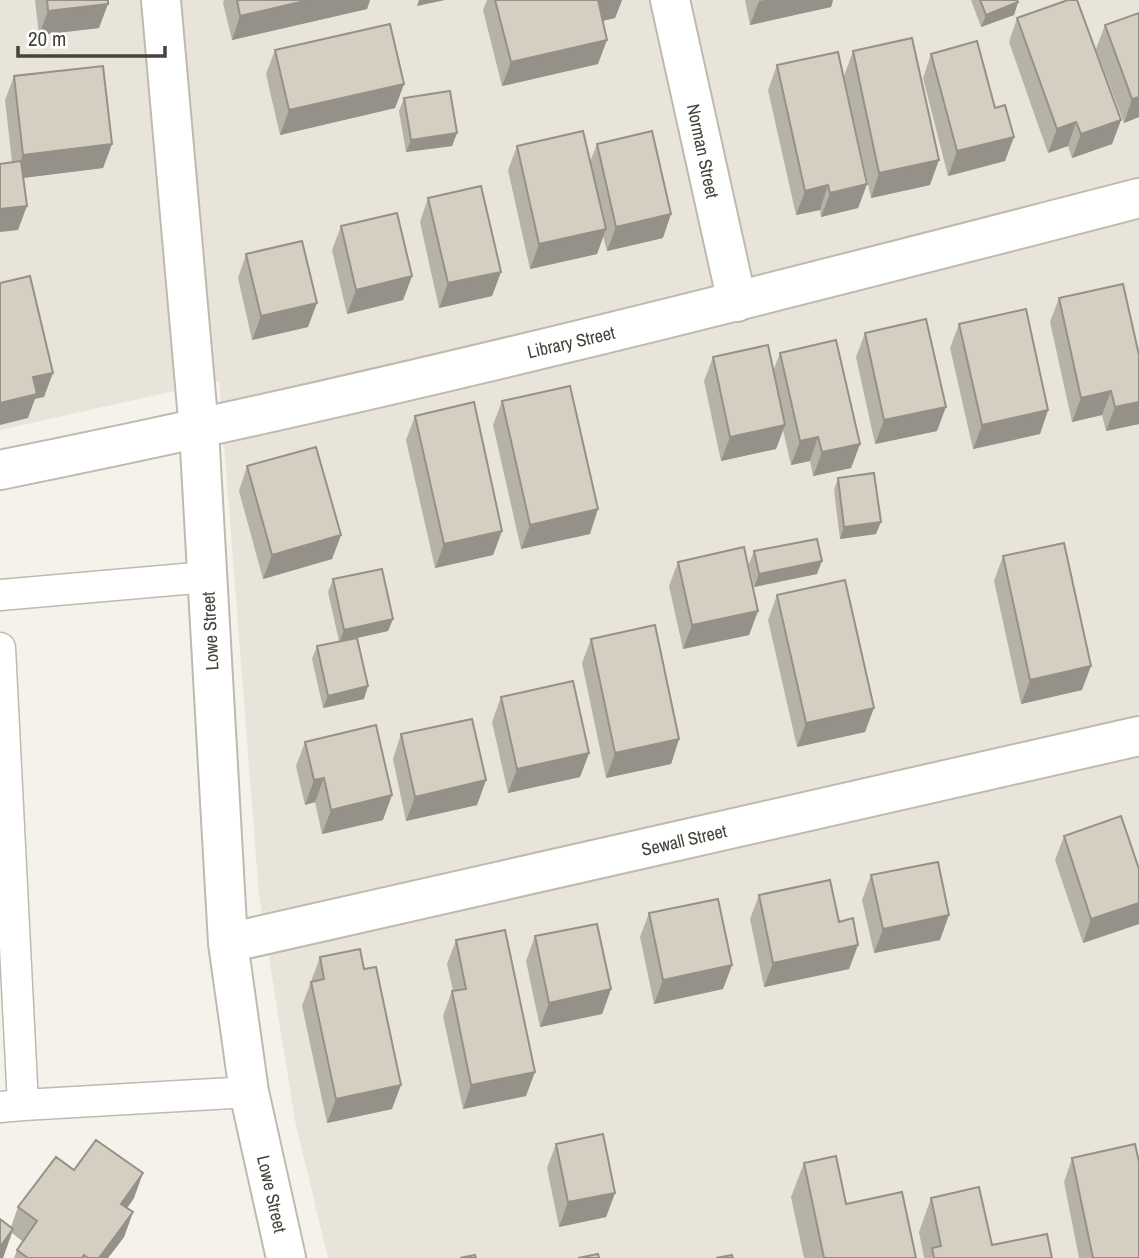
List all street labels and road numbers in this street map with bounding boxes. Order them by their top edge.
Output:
street label: Norman Street [681,101,725,201]
street label: Library Street [525,320,617,364]
street label: Lowe Street [195,591,225,671]
street label: Sewall Street [639,818,729,862]
street label: Lowe Street [251,1153,293,1235]

